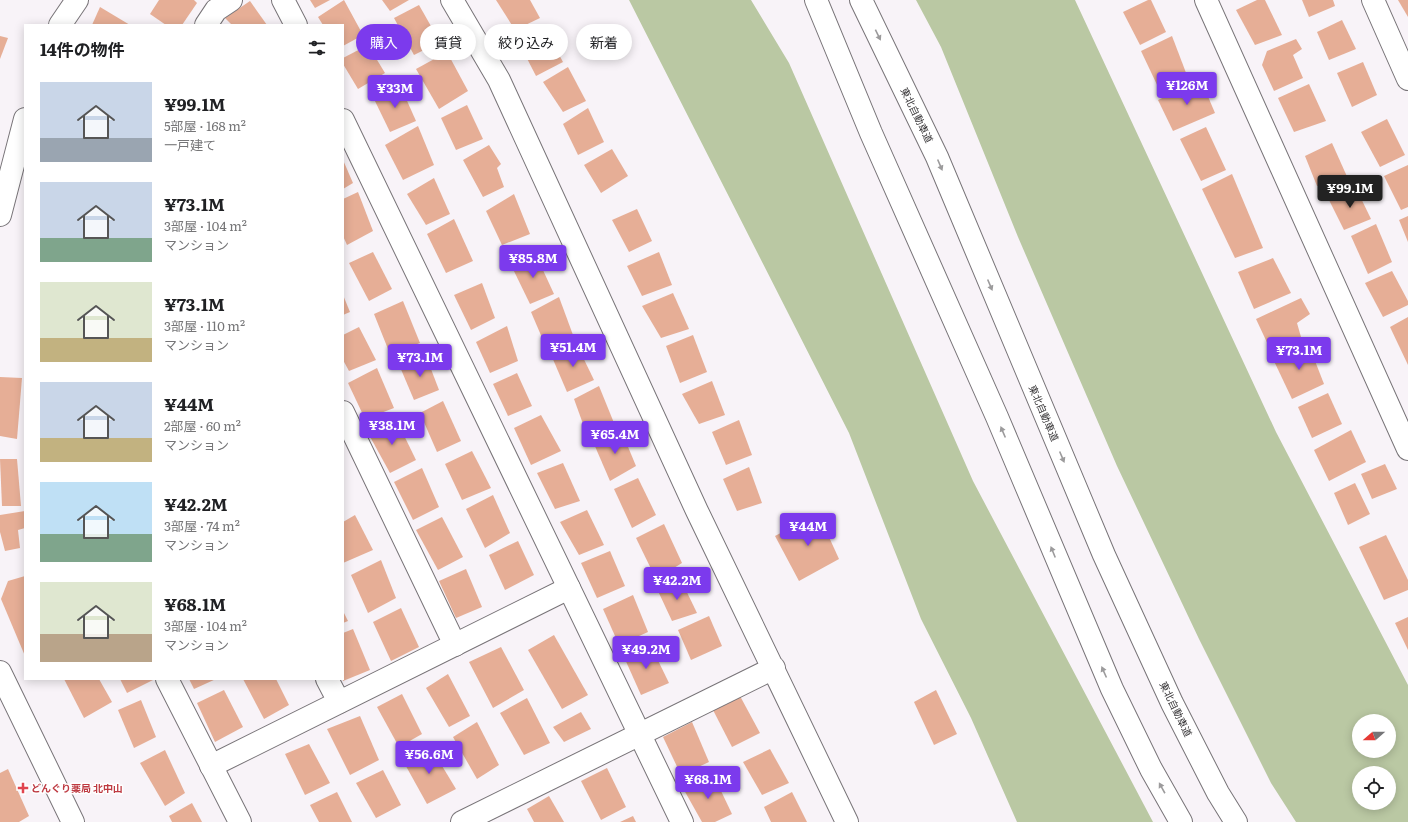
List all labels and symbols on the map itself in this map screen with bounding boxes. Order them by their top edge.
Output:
one-way arrow [875,29,881,41]
pin: ¥126M [1159,72,1215,106]
pin: ¥33M [371,75,419,109]
street label: 東北自動車道 [898,85,937,145]
one-way arrow [937,160,943,171]
pin: ¥99.1M [1317,175,1383,209]
pin: ¥85.8M [500,245,566,279]
one-way arrow [987,280,993,291]
pin: ¥51.4M [540,334,606,368]
pin: ¥73.1M [1266,337,1332,371]
pin: ¥73.1M [387,344,453,378]
street label: 東北自動車道 [1026,382,1063,443]
pin: ¥38.1M [359,412,425,446]
pin: ¥65.4M [582,421,648,455]
one-way arrow [1000,427,1006,438]
one-way arrow [1059,451,1065,462]
pin: ¥44M [784,513,832,547]
one-way arrow [1050,546,1056,558]
pin: ¥42.2M [644,567,710,601]
pin: ¥49.2M [613,636,679,670]
one-way arrow [1101,666,1107,677]
street label: 東北自動車道 [1157,679,1196,739]
north arrow [1352,714,1396,758]
pin: ¥56.6M [396,741,462,775]
pin: ¥68.1M [675,766,741,800]
place label: どんぐり薬局 北中山 [31,780,123,795]
one-way arrow [1159,782,1166,794]
marker: どんぐり薬局 北中山 [18,783,28,793]

